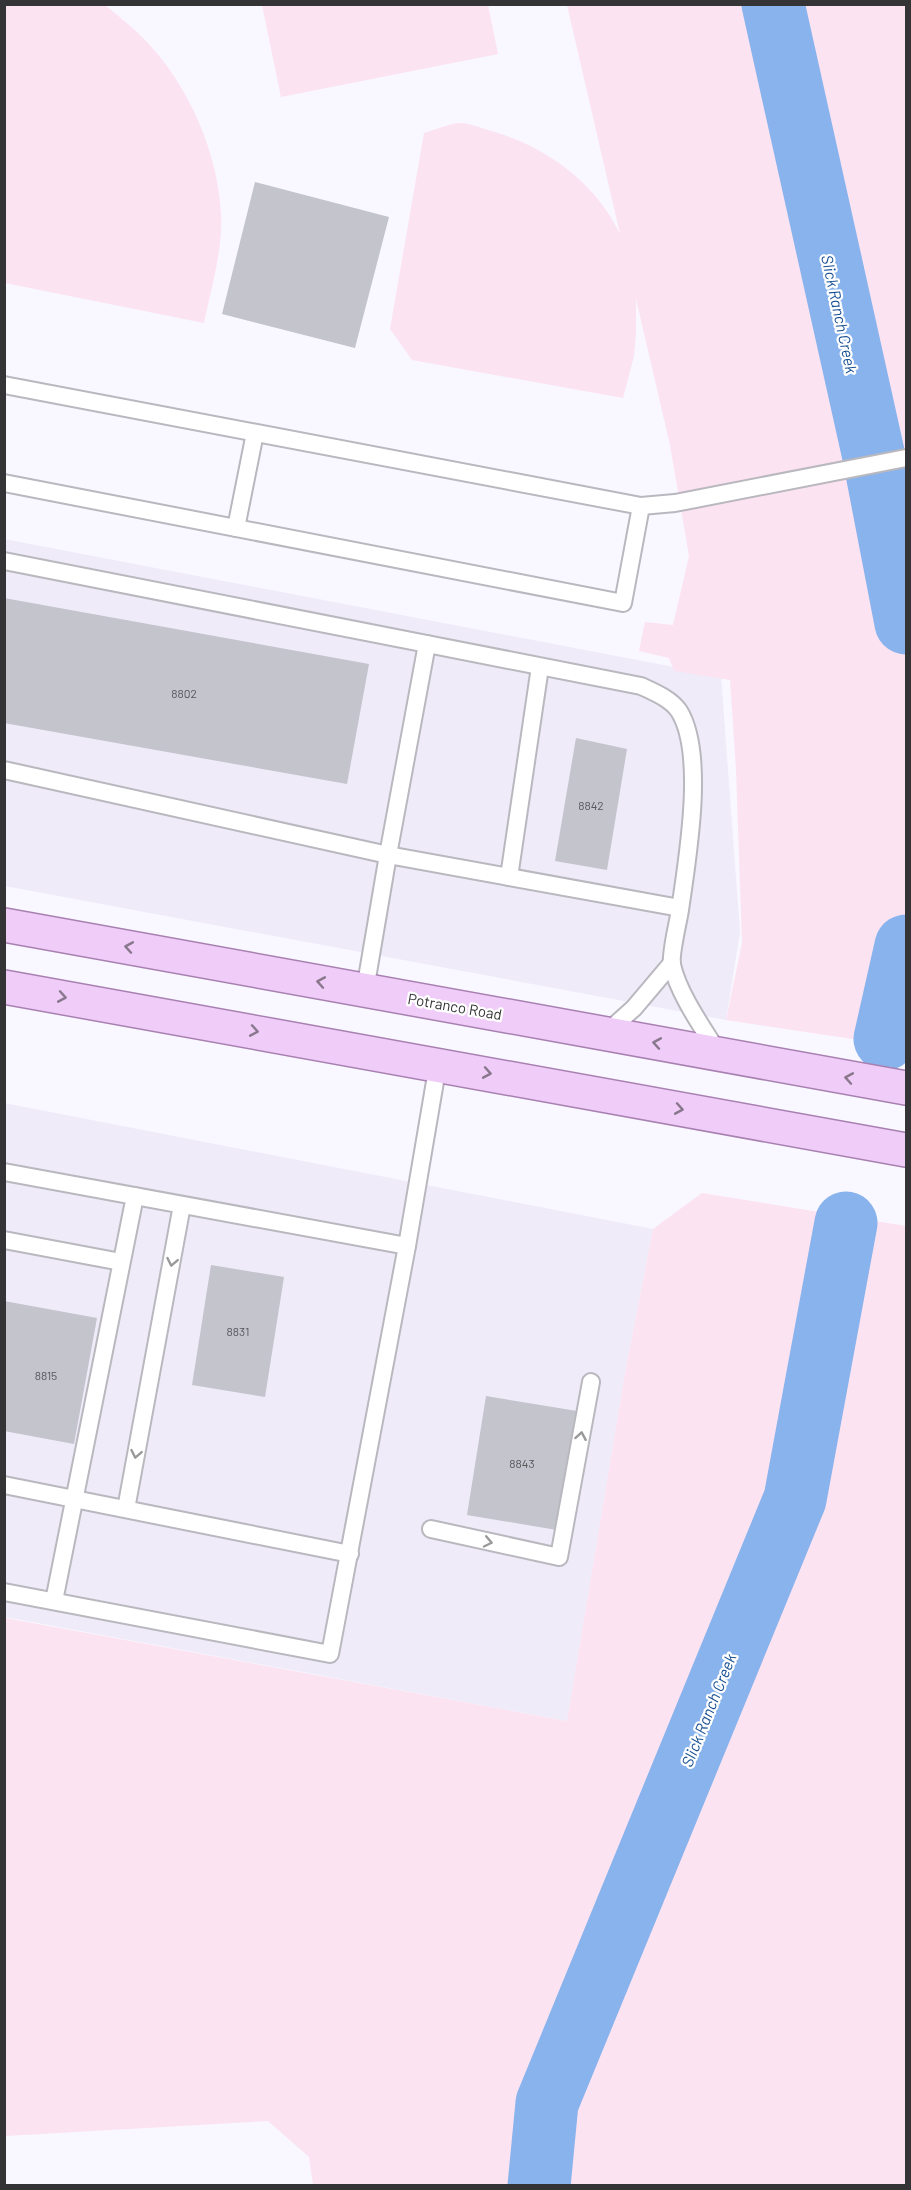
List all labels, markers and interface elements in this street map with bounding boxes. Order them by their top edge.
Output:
water label: Slick Ranch Creek [818,253,862,375]
house number: 8802 [171,686,197,700]
house number: 8842 [578,798,604,812]
one-way arrow [124,941,134,954]
one-way arrow [316,976,326,989]
street label: Potranco Road [406,989,504,1023]
one-way arrow [57,990,67,1003]
one-way arrow [249,1025,259,1037]
one-way arrow [652,1037,662,1050]
one-way arrow [482,1066,492,1079]
one-way arrow [844,1072,854,1085]
one-way arrow [674,1102,684,1114]
one-way arrow [166,1257,179,1267]
house number: 8831 [227,1324,249,1338]
house number: 8815 [35,1368,57,1382]
one-way arrow [574,1432,587,1442]
one-way arrow [130,1448,143,1458]
house number: 8843 [509,1456,535,1470]
one-way arrow [483,1534,493,1547]
water label: Slick Ranch Creek [677,1650,739,1769]

